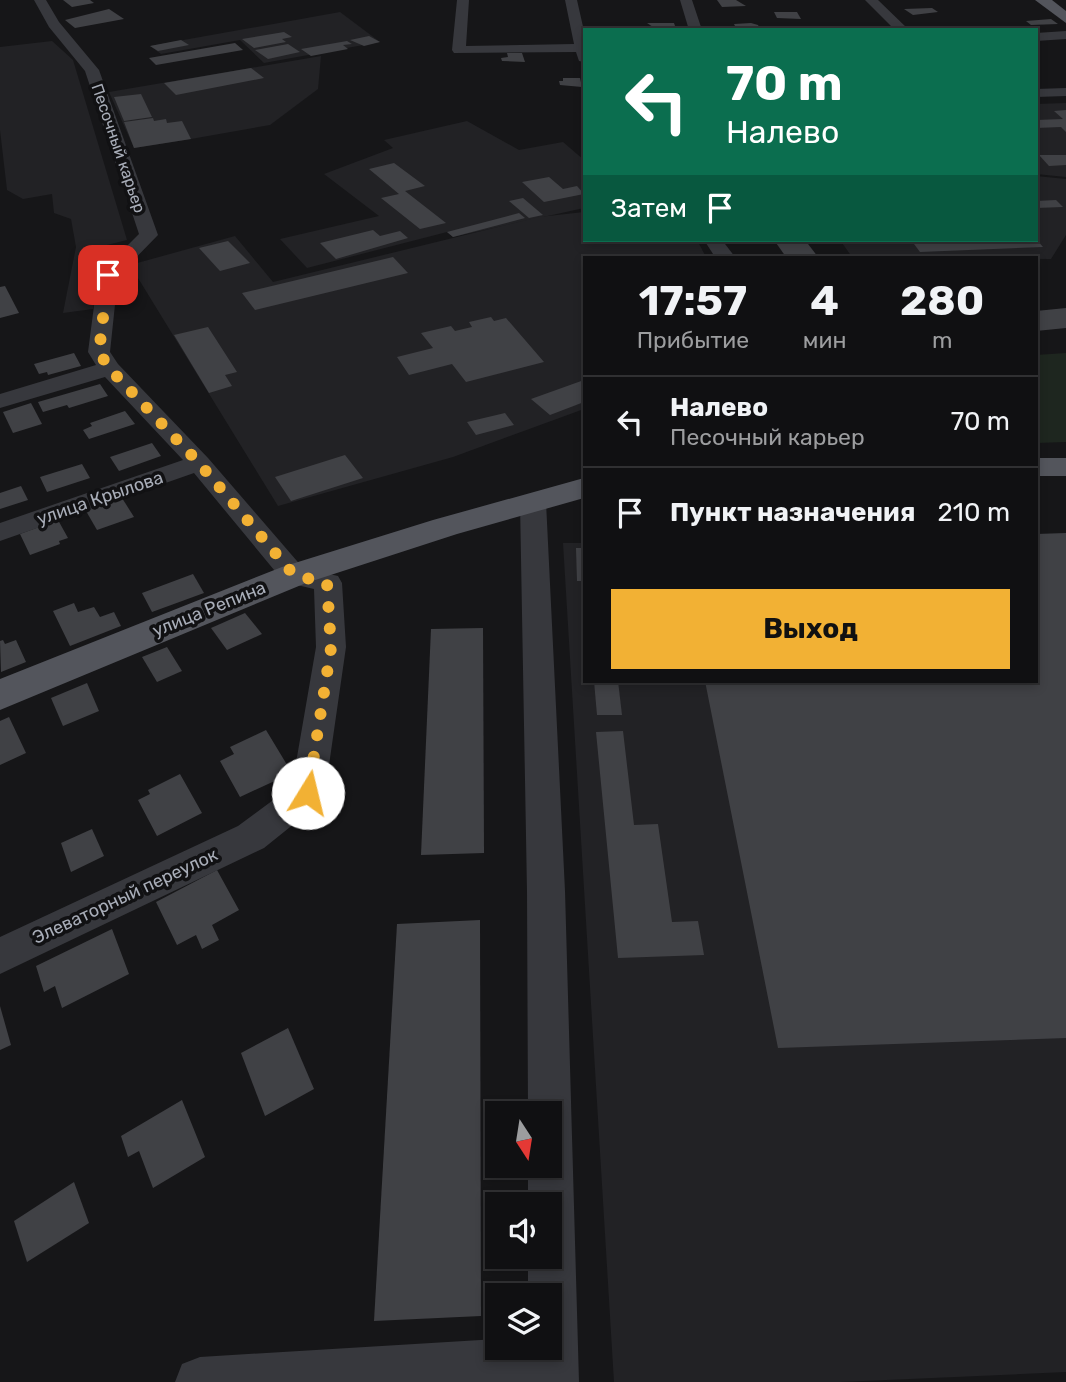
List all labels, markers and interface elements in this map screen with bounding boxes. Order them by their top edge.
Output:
text: 70 m [726,54,843,112]
icon: left [611,56,702,147]
street label: Песочный карьер [88,81,150,215]
text: Налево [726,113,839,151]
icon: arrive [701,189,739,227]
text: Затем [611,193,687,224]
pin [78,245,138,305]
icon: arrive [89,256,127,294]
text: 17:57 [639,276,747,326]
text: 4 [810,276,839,326]
text: 280 [900,276,984,326]
text: Прибытие [637,326,749,354]
text: мин [803,326,846,354]
text: m [932,326,952,354]
text: Налево [670,392,768,423]
icon: left [611,403,649,441]
text: 70 m [951,406,1010,437]
text: Песочный карьер [670,423,865,451]
street label: улица Крылова [34,466,166,530]
icon: arrive [611,494,649,532]
text: Пункт назначения [670,497,915,528]
text: 210 m [938,497,1010,528]
street label: улица Репина [149,576,269,642]
button: Выход [611,589,1010,669]
position arrow [271,756,345,830]
street label: Элеваторный переулок [29,843,222,949]
north arrow [485,1101,562,1178]
map controls [485,1101,562,1360]
button: sound [485,1192,562,1269]
button: layers [485,1283,562,1360]

